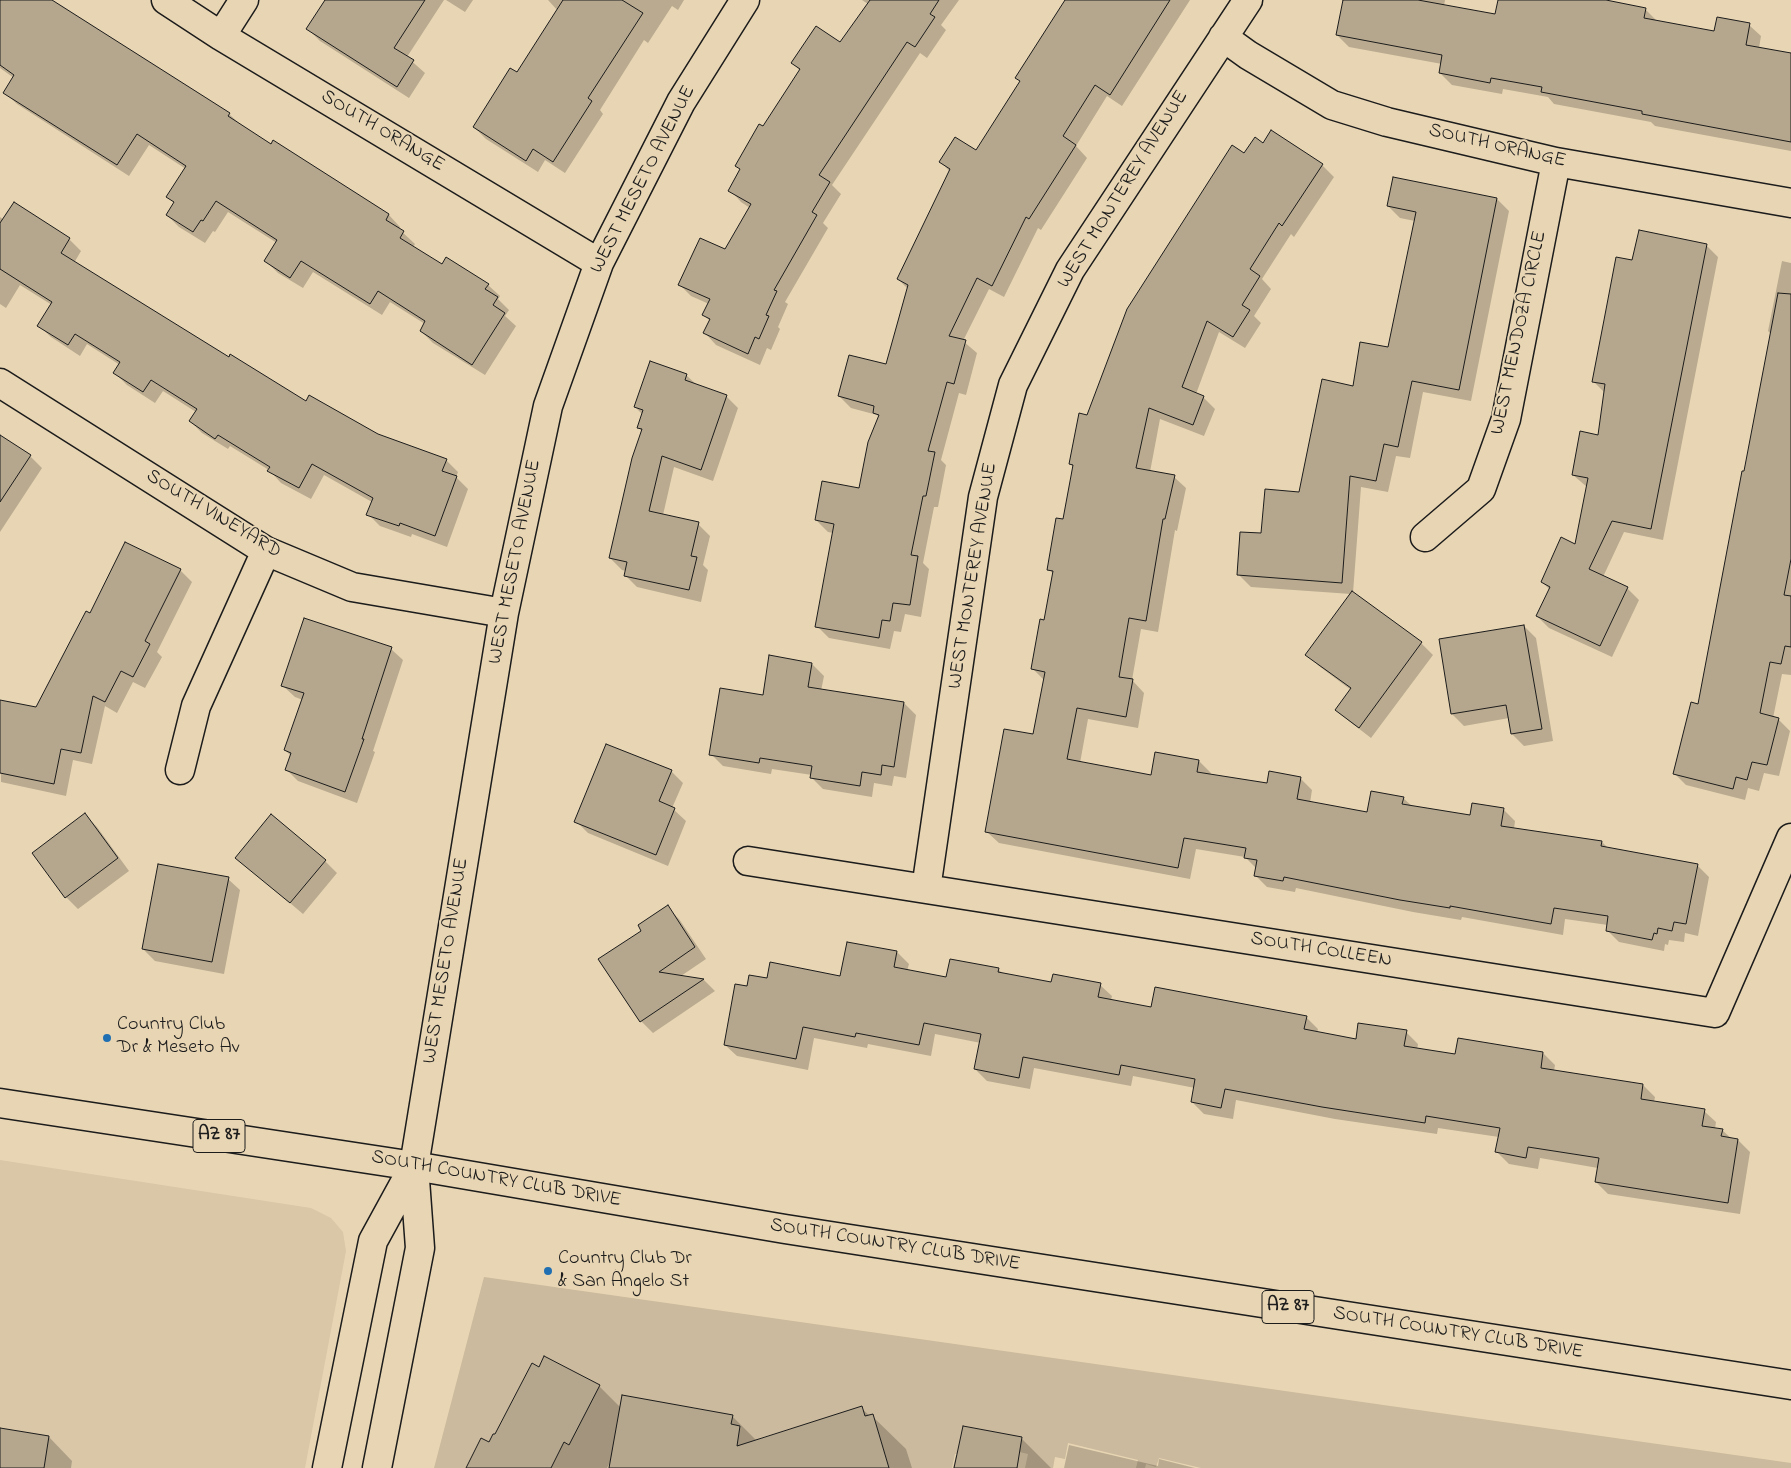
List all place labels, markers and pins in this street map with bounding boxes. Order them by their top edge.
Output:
place label: Country Club Dr & Meseto Av [117,1014,239,1061]
marker: Country Club Dr & Meseto Av [101,1032,113,1044]
place label: Country Club Dr & San Angelo St [558,1248,692,1295]
marker: Country Club Dr & San Angelo St [542,1265,554,1277]

